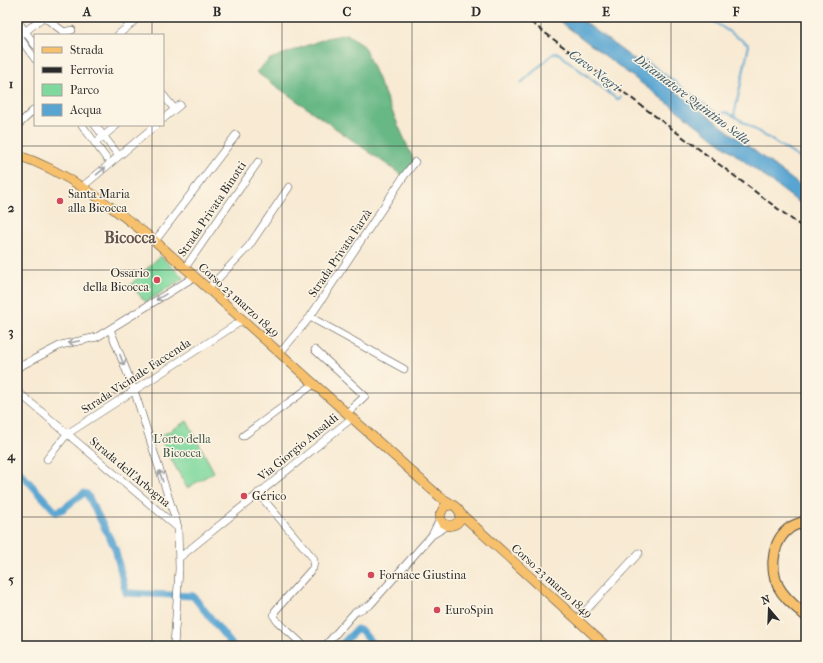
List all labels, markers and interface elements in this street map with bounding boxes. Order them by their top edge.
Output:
text: A [82,4,92,19]
text: B [213,4,222,19]
text: C [343,4,352,19]
text: D [471,4,481,19]
text: E [602,4,610,19]
text: F [732,4,740,19]
legend [34,34,164,126]
text: Strada [70,43,104,57]
water label: Cavo Negri [566,46,624,95]
water label: Diramatore Quintino Sella [630,50,754,149]
text: Ferrovia [70,63,114,77]
text: 1 [9,76,14,91]
text: Parco [70,83,99,97]
text: Acqua [69,103,102,117]
street label: Strada Privata Binotti [175,158,249,259]
one-way arrow [95,167,106,176]
place label: Santa Maria alla Bicocca [68,187,130,215]
marker: Santa Maria alla Bicocca [55,196,65,206]
text: 2 [8,200,15,215]
street label: Strada Privata Farzà [305,206,375,300]
district label: Bicocca [104,228,156,247]
street label: Corso 23 marzo 1849 [196,260,282,340]
place label: Ossario della Bicocca [83,266,149,294]
marker: Ossario della Bicocca [152,275,162,285]
one-way arrow [155,294,167,302]
text: 3 [8,324,14,340]
street label: Strada Vicinale Faccenda [79,335,194,417]
one-way arrow [68,339,81,347]
one-way arrow [118,353,126,365]
street label: Via Giorgio Ansaldi [254,410,341,484]
park label: L'orto della Bicocca [153,432,211,460]
street label: Strada dell'Arbogna [87,434,174,510]
text: 4 [6,448,16,464]
one-way arrow [157,471,165,483]
place label: Gérico [252,489,286,503]
marker: Gérico [239,491,249,501]
street label: Corso 23 marzo 1849 [509,541,595,621]
place label: Fornace Giustina [379,568,467,582]
marker: Fornace Giustina [366,570,376,580]
text: 5 [8,572,14,587]
north arrow [749,589,789,629]
text: N [760,592,773,608]
place label: EuroSpin [445,603,493,617]
marker: EuroSpin [432,605,442,615]

